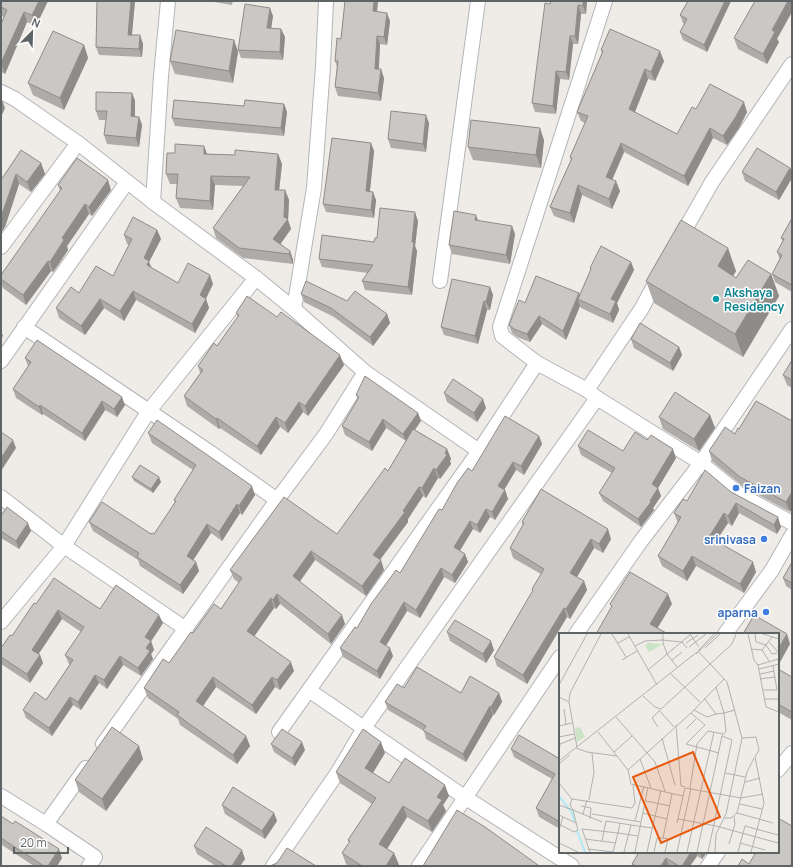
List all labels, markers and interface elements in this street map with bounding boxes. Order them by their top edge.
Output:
north arrow [12,12,52,52]
text: N [30,14,43,31]
place label: Akshaya Residency [724,284,785,315]
marker: Akshaya Residency [711,294,721,304]
place label: Faizan [744,480,781,497]
marker: Faizan [731,483,741,493]
place label: srinivasa [704,531,756,548]
marker: srinivasa [759,534,769,544]
place label: aparna [718,604,758,621]
marker: aparna [761,607,771,617]
inset map [559,633,779,853]
scale bar [14,829,68,855]
text: 20 m [20,834,47,851]

